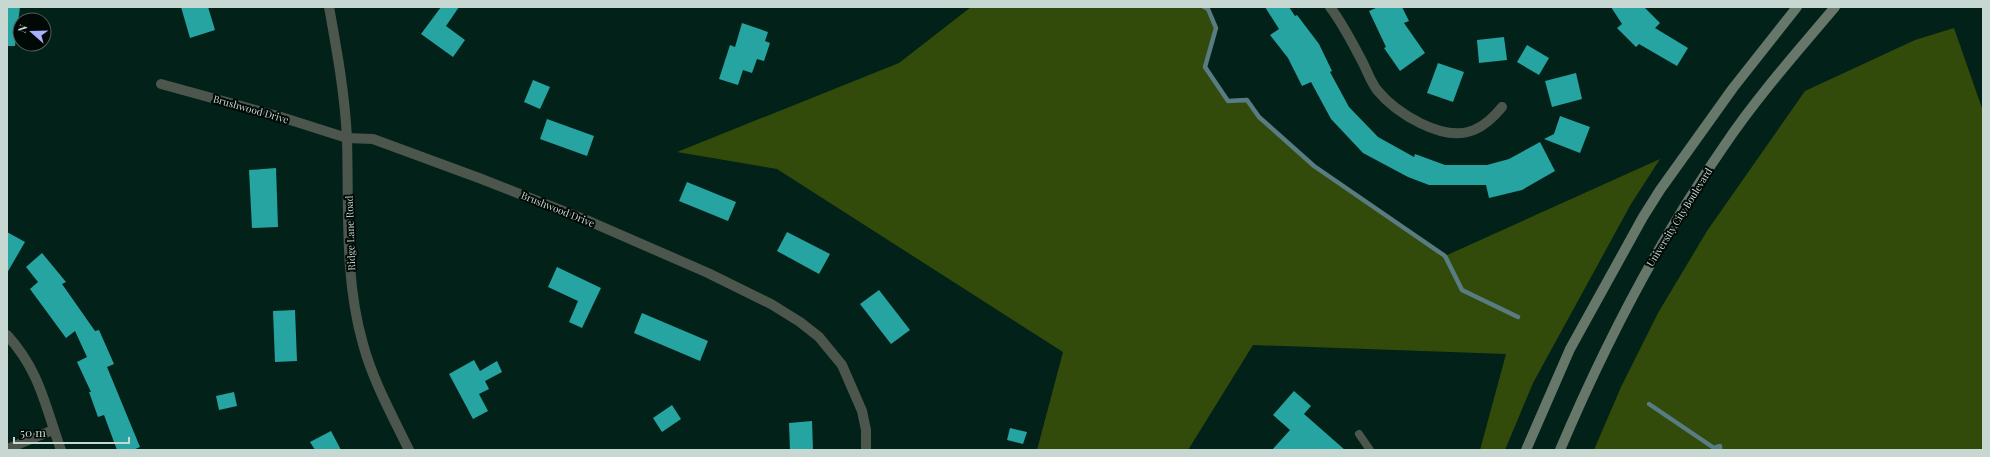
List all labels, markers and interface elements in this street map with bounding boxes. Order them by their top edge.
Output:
north arrow [12,12,52,52]
text: N [14,22,31,35]
street label: Brushwood Drive [212,92,290,126]
street label: University City Boulevard [1643,165,1715,269]
street label: Brushwood Drive [519,188,597,230]
street label: Ridge Lane Road [342,195,358,271]
scale bar [14,419,129,445]
text: 50 m [20,424,46,440]

